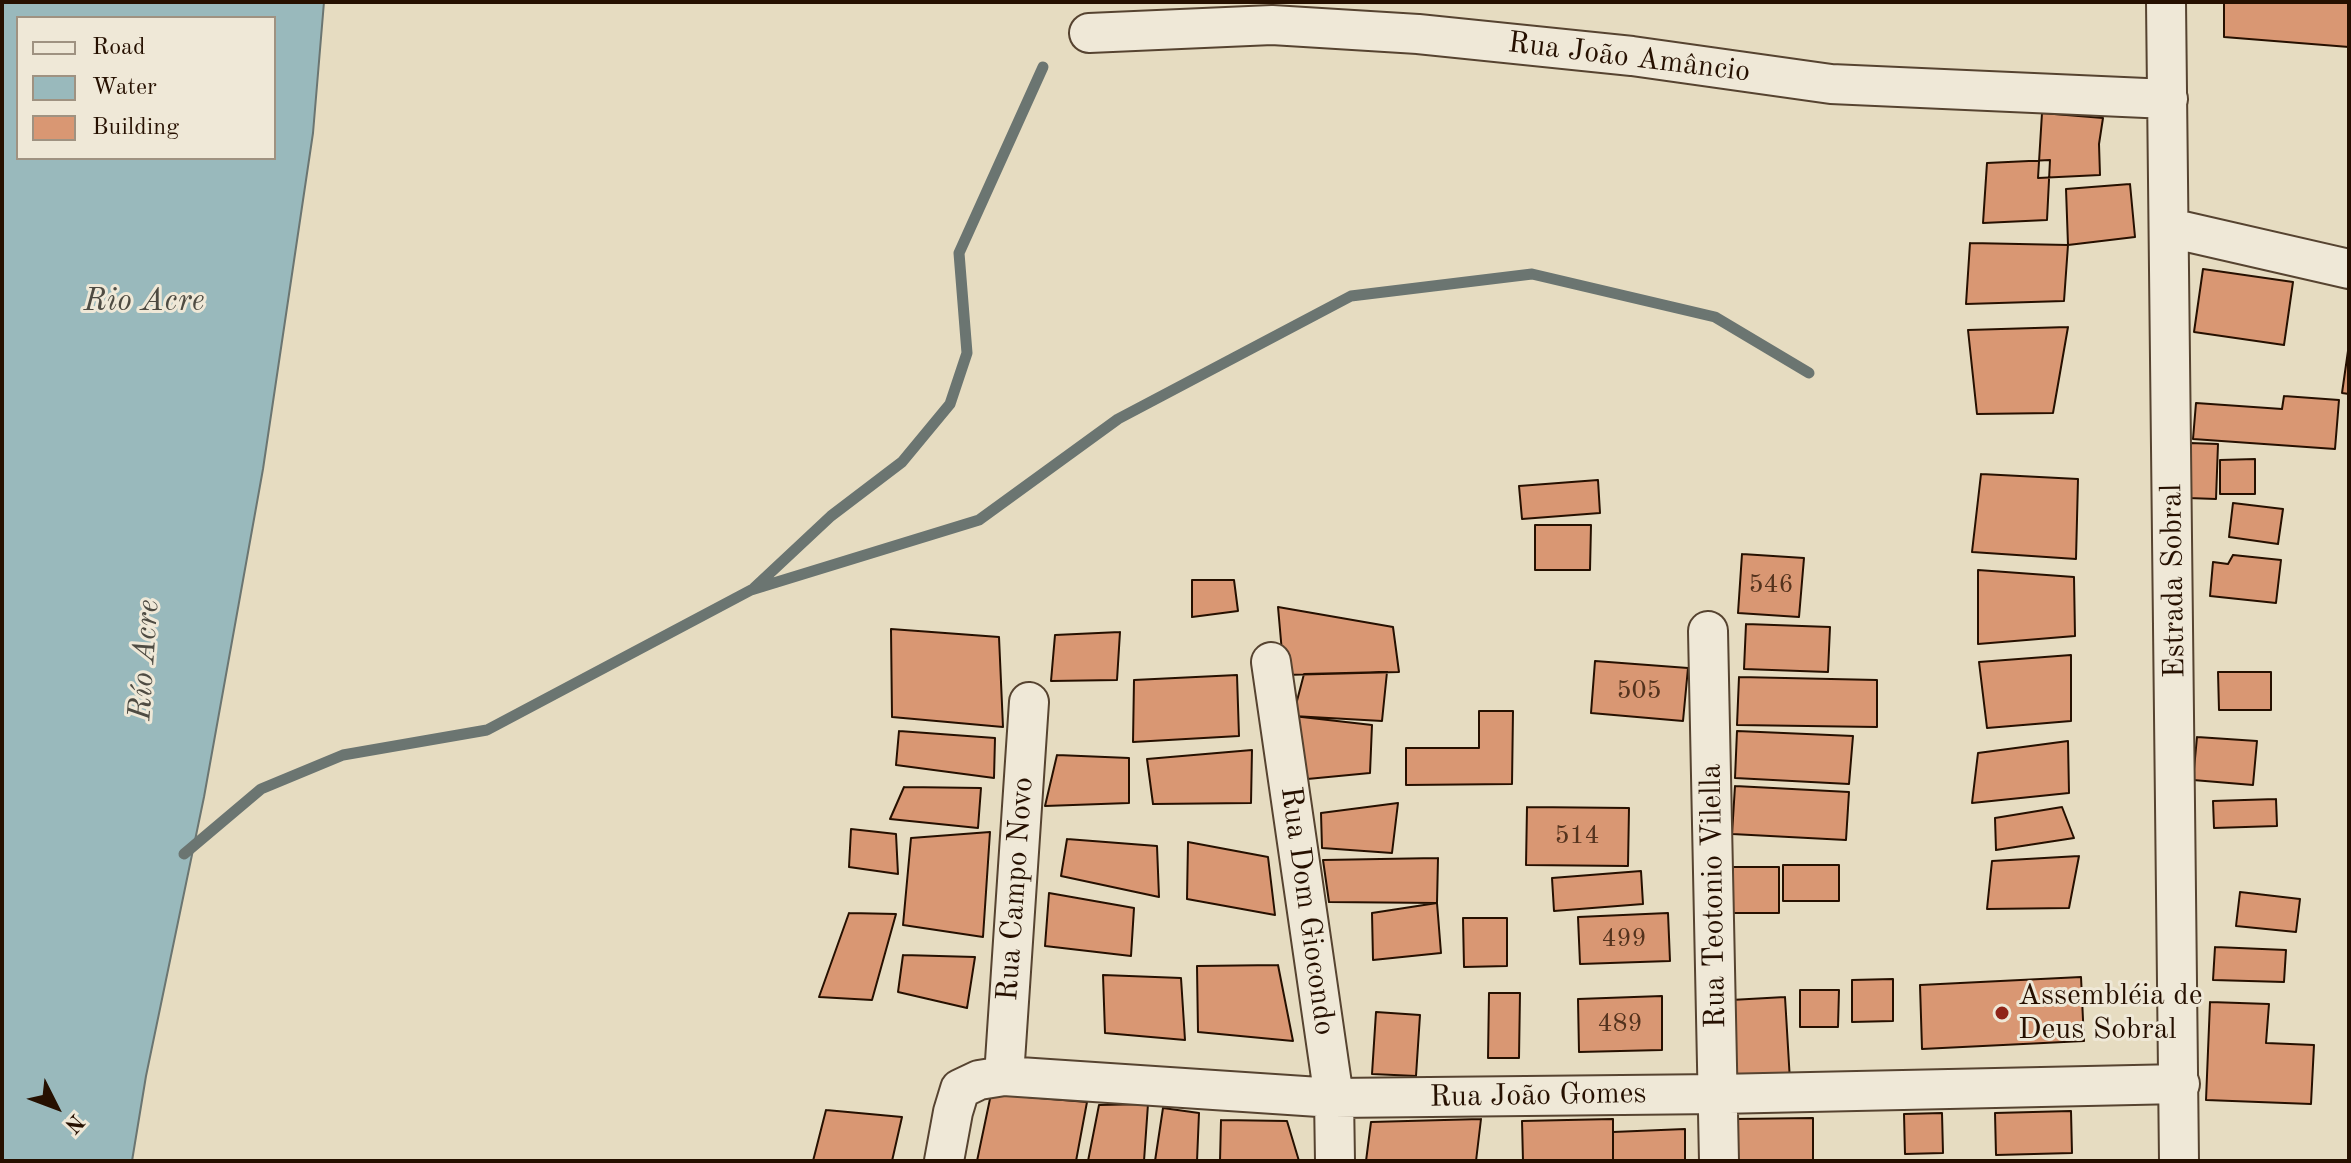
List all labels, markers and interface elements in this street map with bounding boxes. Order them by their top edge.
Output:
legend [16,16,276,160]
street label: Rua João Amâncio [1506,25,1752,91]
text: Road [92,36,145,60]
text: Water [92,76,157,100]
text: Building [92,116,179,140]
water label: Rio Acre [83,283,205,321]
street label: Estrada Sobral [2154,484,2194,678]
house number: 546 [1748,569,1794,601]
water label: Río Acre [122,598,168,722]
house number: 505 [1616,675,1662,707]
street label: Rua Teotonio Vilella [1694,763,1734,1029]
street label: Rua Campo Novo [990,776,1042,1002]
street label: Rua Dom Giocondo [1272,784,1342,1038]
house number: 514 [1554,820,1600,852]
house number: 499 [1601,923,1647,955]
place label: Assembléia de Deus Sobral [2018,978,2203,1048]
marker: Assembléia de Deus Sobral [1993,1004,2011,1022]
house number: 489 [1597,1008,1643,1040]
north arrow [16,1067,96,1147]
street label: Rua João Gomes [1429,1076,1647,1116]
text: N [60,1109,88,1137]

